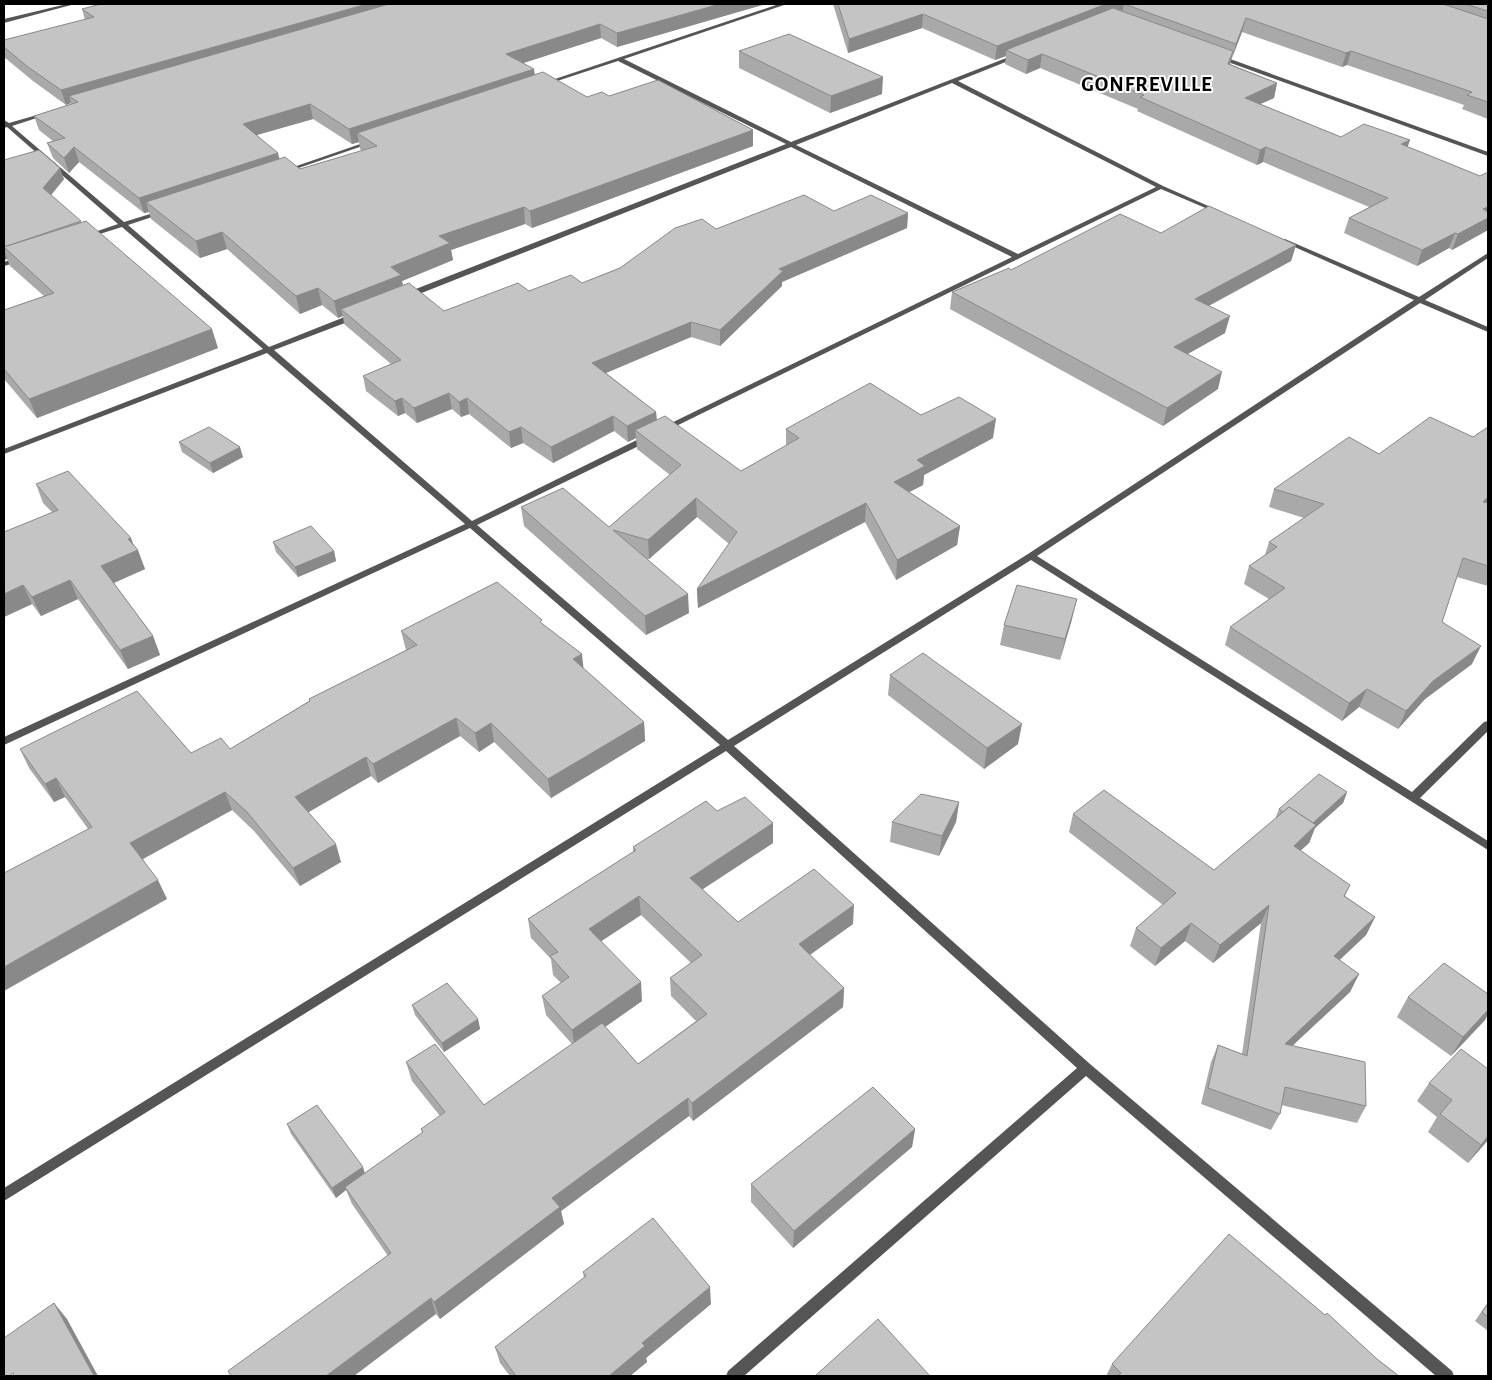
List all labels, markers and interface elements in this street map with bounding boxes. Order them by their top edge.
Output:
district label: GONFREVILLE [1081,74,1213,95]

